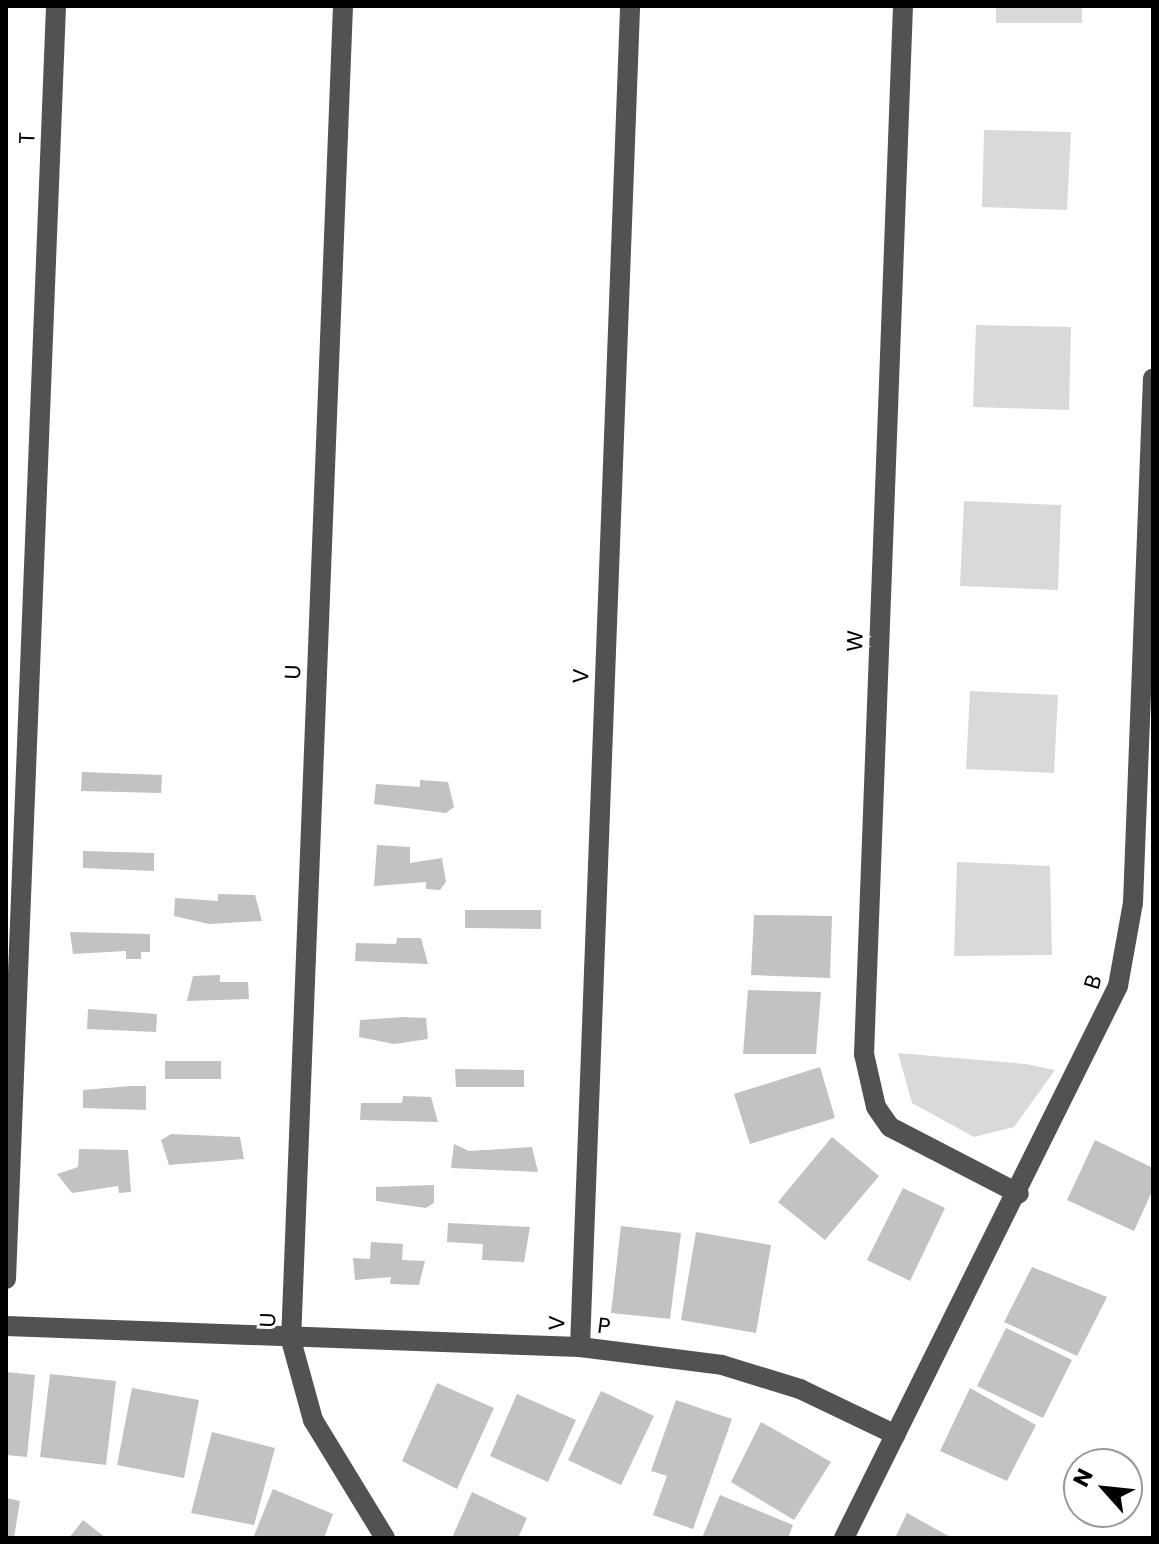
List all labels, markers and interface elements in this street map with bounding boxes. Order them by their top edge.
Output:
street label: T [14,132,40,144]
street label: W [841,630,869,652]
street label: U [280,664,306,680]
street label: V [568,668,594,684]
street label: B [1078,972,1108,992]
street label: U [255,1312,281,1328]
street label: P [596,1312,612,1340]
street label: V [544,1315,570,1331]
north arrow [1063,1448,1143,1528]
text: N [1065,1463,1101,1492]

